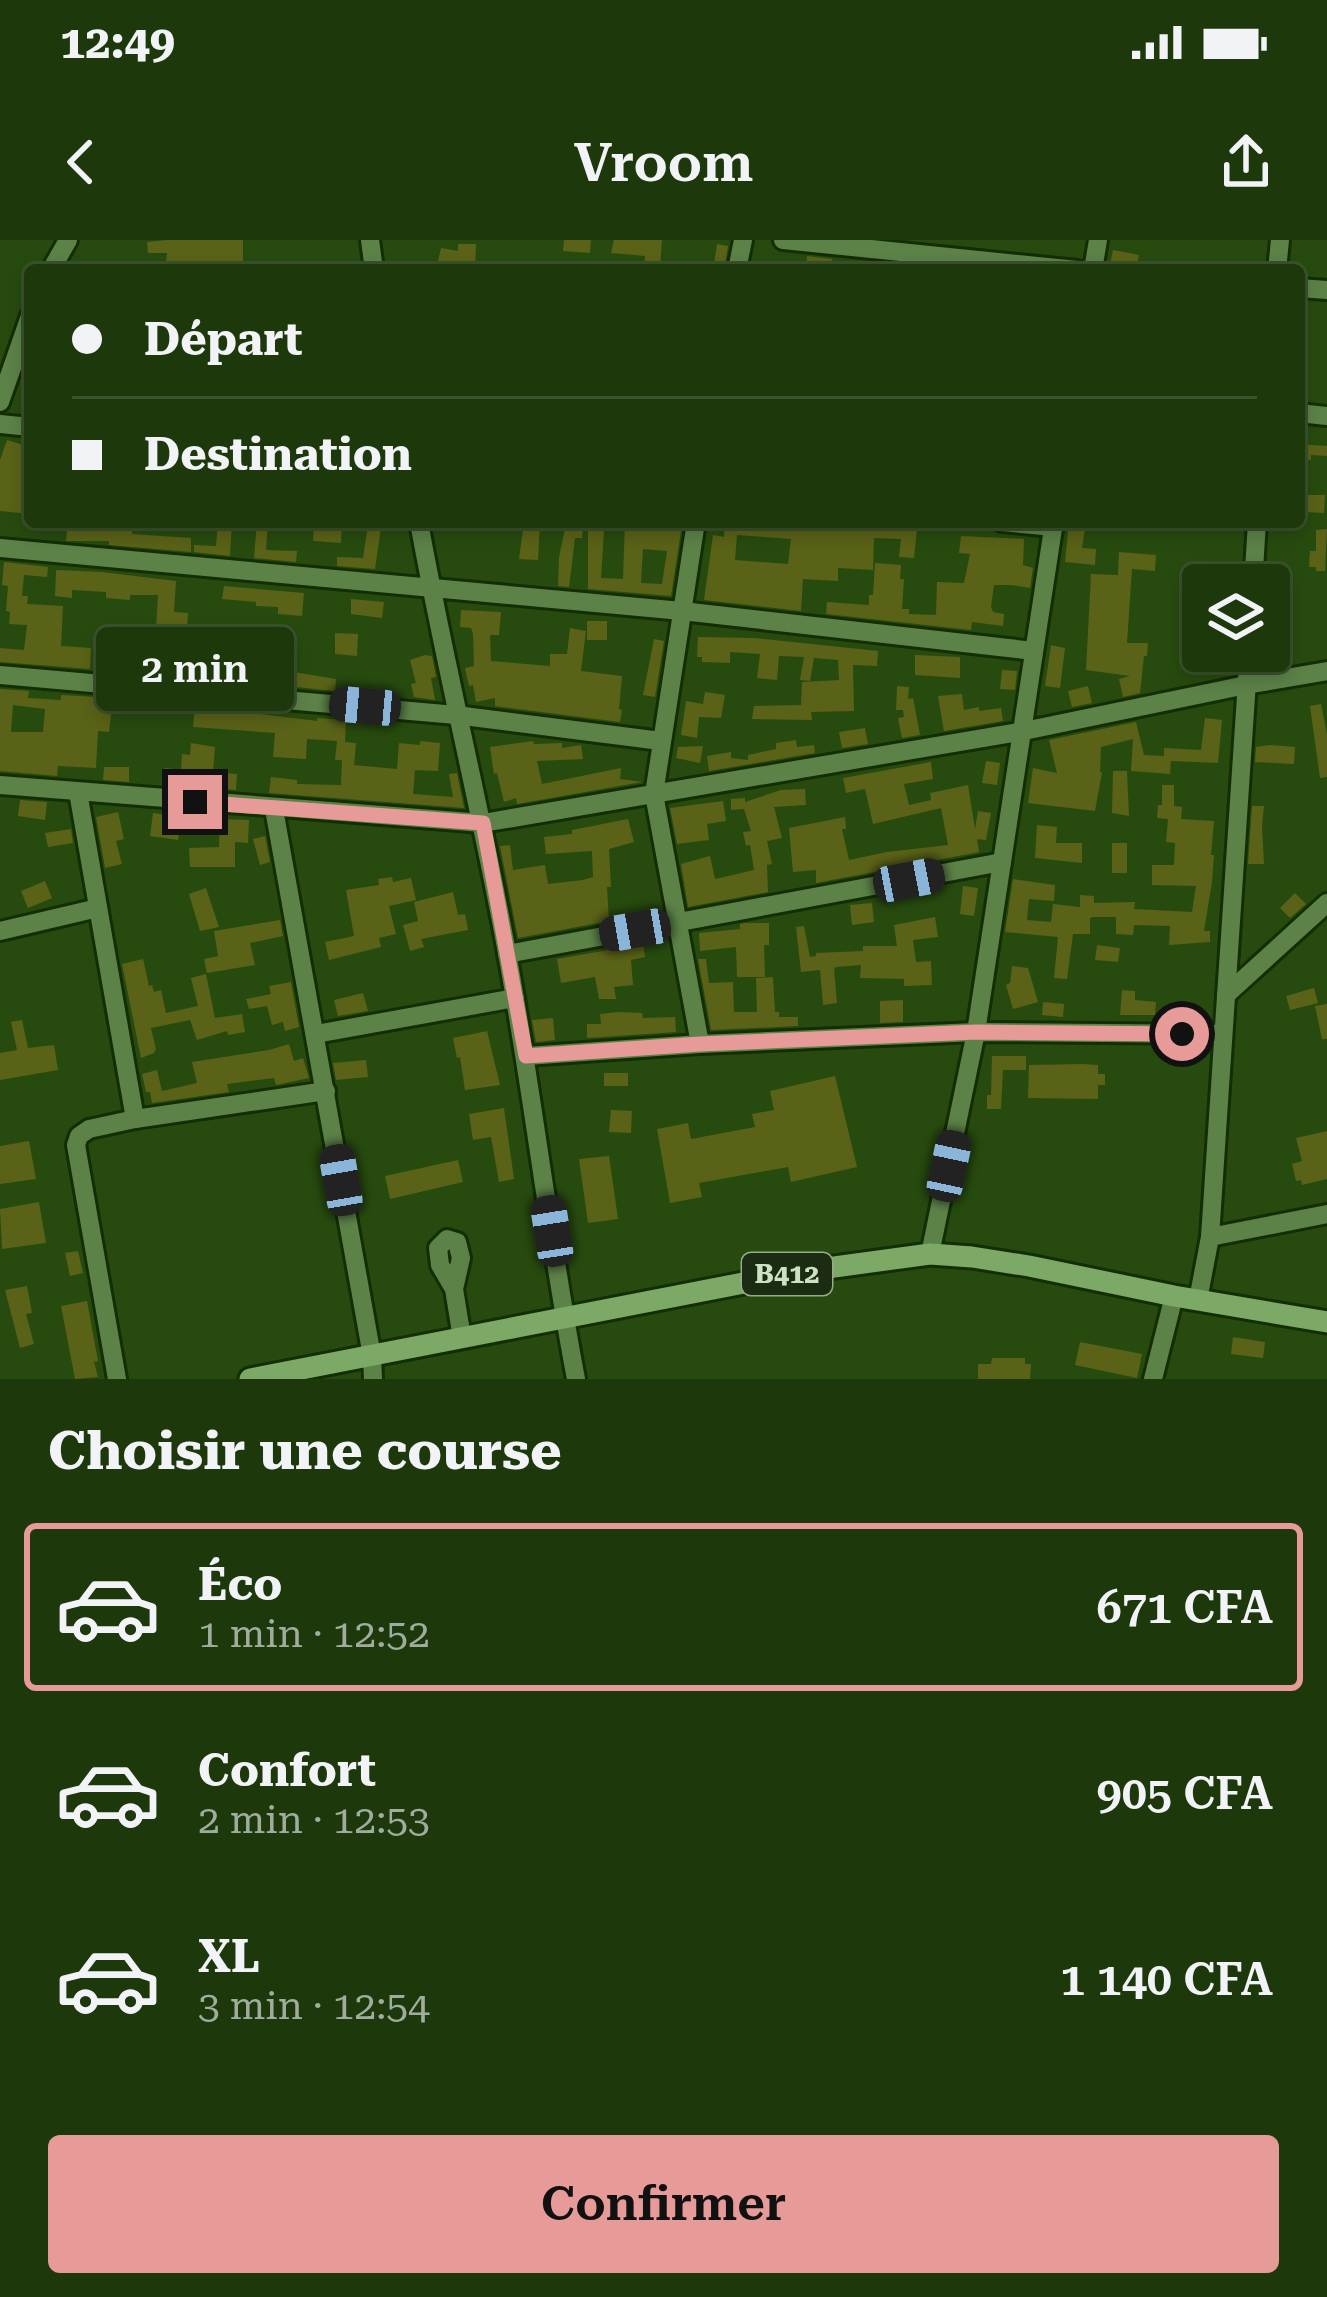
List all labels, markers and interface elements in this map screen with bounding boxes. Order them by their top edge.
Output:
text: 12:49 [60,16,175,69]
icon: back [48,129,114,195]
icon: share [1213,129,1279,195]
text: Vroom [574,131,753,194]
text: Départ [144,313,303,366]
text: Destination [144,428,412,481]
map controls [1182,564,1290,672]
button: layers [1182,564,1290,672]
callout: 2 min [96,628,294,712]
text: 2 min [141,646,249,692]
car [328,685,402,727]
route end [168,775,222,829]
car [870,855,948,905]
car [596,906,674,954]
route start [1155,1007,1209,1061]
car [924,1127,974,1205]
car [317,1141,365,1219]
car [529,1193,575,1269]
road number: B412 [742,1253,832,1295]
text: Choisir une course [48,1419,562,1482]
icon: car [54,1553,162,1661]
text: Éco [198,1558,282,1611]
text: 671 CFA [1096,1581,1273,1634]
text: 1 min · 12:52 [198,1611,430,1657]
icon: car [54,1739,162,1847]
text: Confort [198,1744,376,1797]
text: 905 CFA [1096,1767,1273,1820]
text: 2 min · 12:53 [198,1797,430,1843]
icon: car [54,1925,162,2033]
text: XL [198,1930,260,1983]
text: 1 140 CFA [1060,1953,1273,2006]
text: 3 min · 12:54 [198,1983,430,2029]
button: Confirmer [48,2135,1279,2273]

